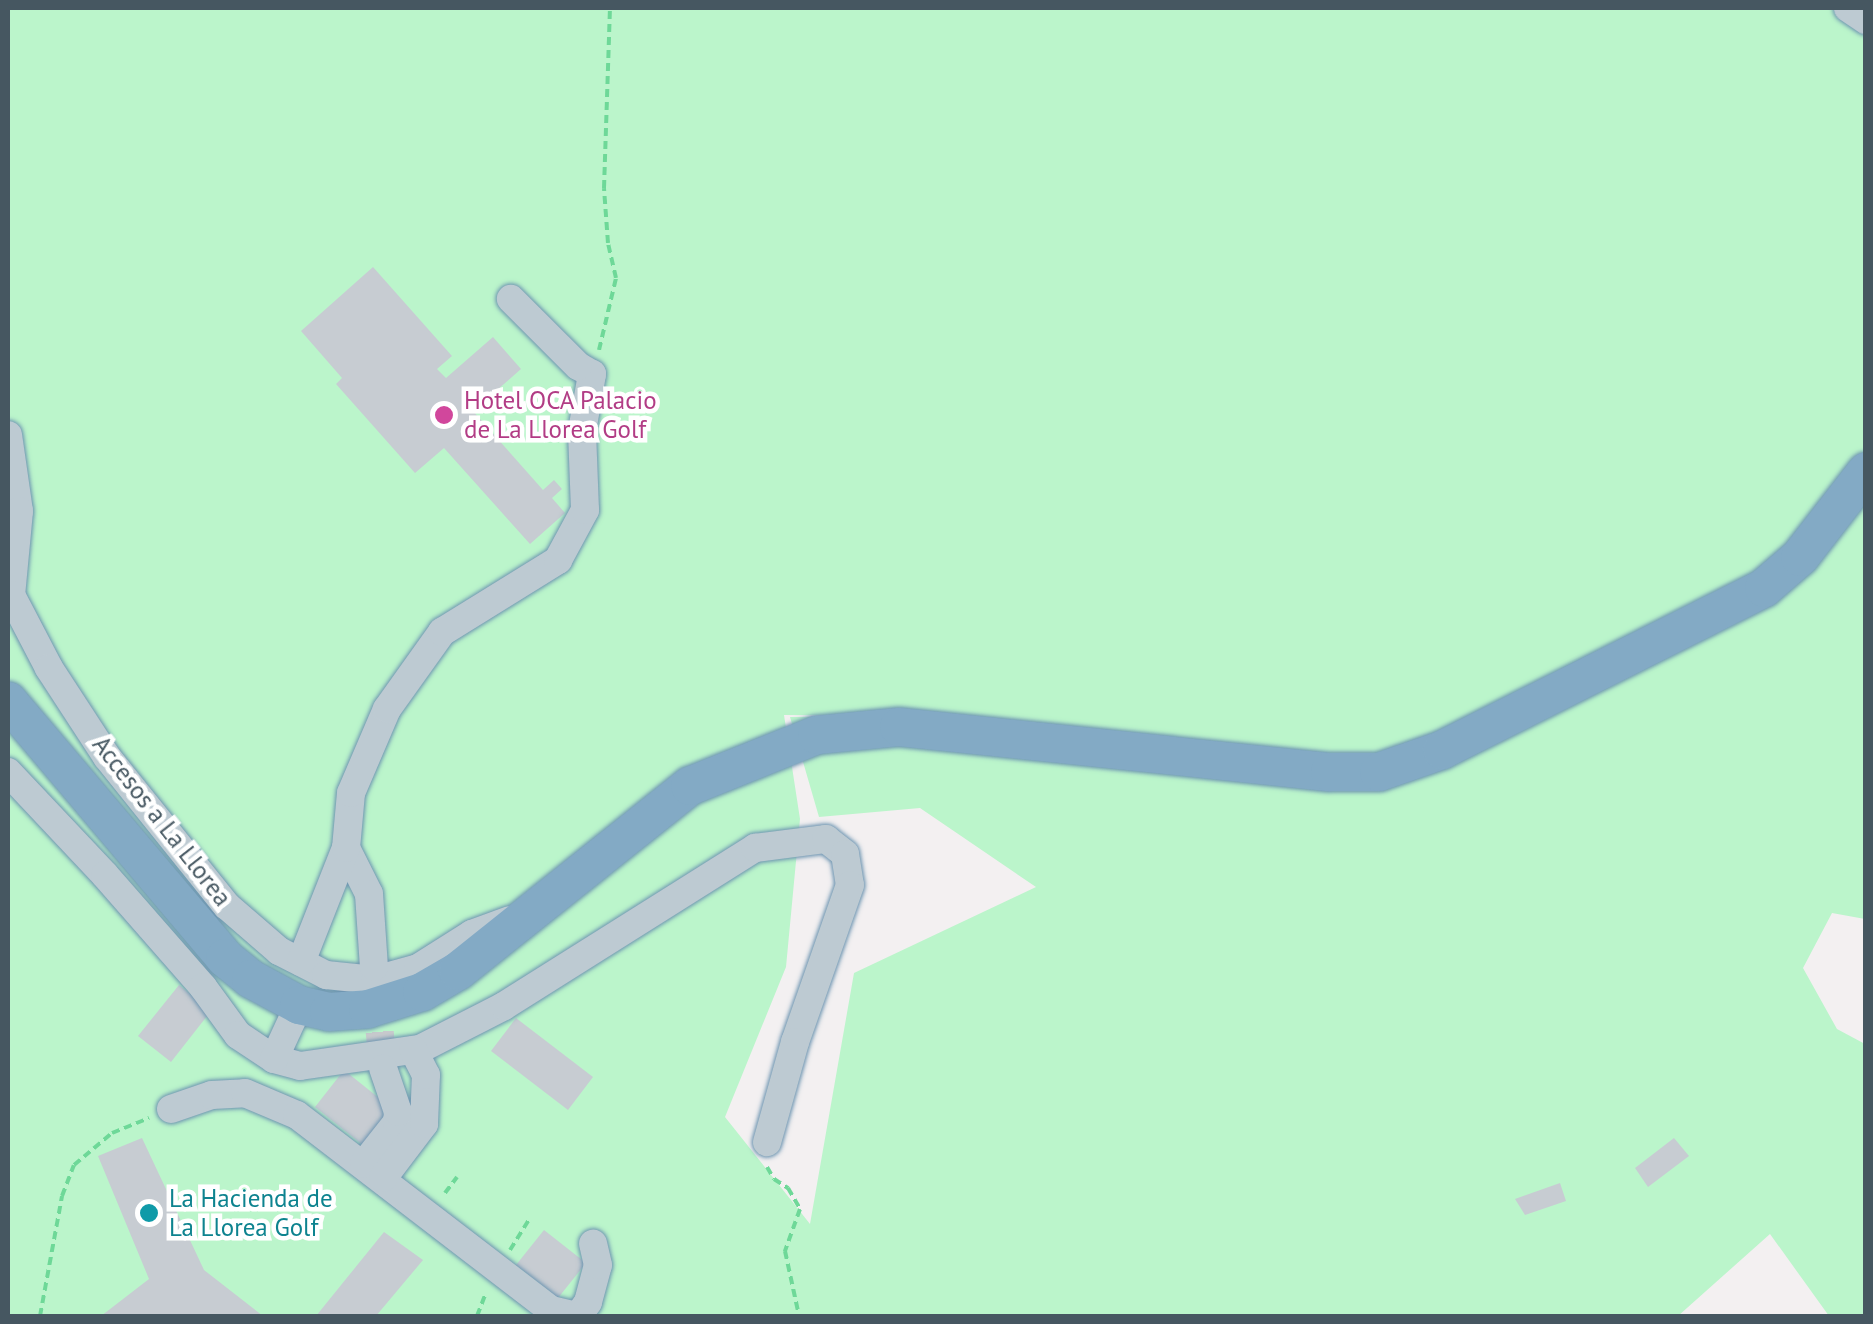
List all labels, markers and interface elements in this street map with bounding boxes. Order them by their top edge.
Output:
place label: Hotel OCA Palacio de La Llorea Golf [464,386,658,445]
marker: Hotel OCA Palacio de La Llorea Golf [433,404,455,426]
street label: Accesos a La Llorea [86,730,238,912]
place label: La Hacienda de La Llorea Golf [169,1184,333,1243]
marker: La Hacienda de La Llorea Golf [138,1202,160,1224]

